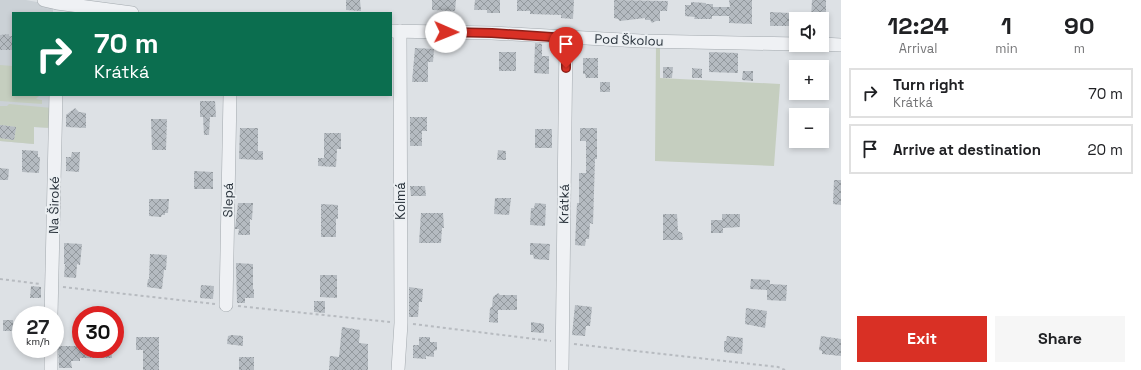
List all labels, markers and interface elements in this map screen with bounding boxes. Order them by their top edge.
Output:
text: 12:24 [887,10,949,41]
text: 1 [1001,10,1012,41]
text: 90 [1064,10,1095,41]
position arrow [425,11,467,53]
map controls [789,12,829,148]
button: sound [789,12,829,52]
text: 70 m [94,25,159,61]
pin [549,27,583,68]
icon: right [28,28,80,80]
street label: Pod Školou [594,30,664,50]
icon: arrive [555,33,577,55]
text: Arrival [899,40,937,57]
text: min [995,40,1018,57]
text: m [1074,40,1085,57]
text: Krátká [94,60,149,83]
button: + [789,60,829,100]
text: Turn right [893,75,964,94]
icon: right [859,82,881,104]
text: 70 m [1088,84,1123,103]
text: Krátká [893,94,933,111]
button: − [789,108,829,148]
icon: arrive [859,138,881,160]
text: Arrive at destination [893,140,1041,159]
text: 20 m [1088,140,1123,159]
street label: Na Široké [45,176,63,234]
street label: Slepá [219,182,237,217]
street label: Kolmá [392,182,409,220]
street label: Krátká [555,183,573,224]
speed limit sign: 30 [72,306,124,358]
text: 27 [27,314,49,340]
button: Exit [857,316,987,362]
button: Share [995,316,1125,362]
text: km/h [26,335,50,348]

